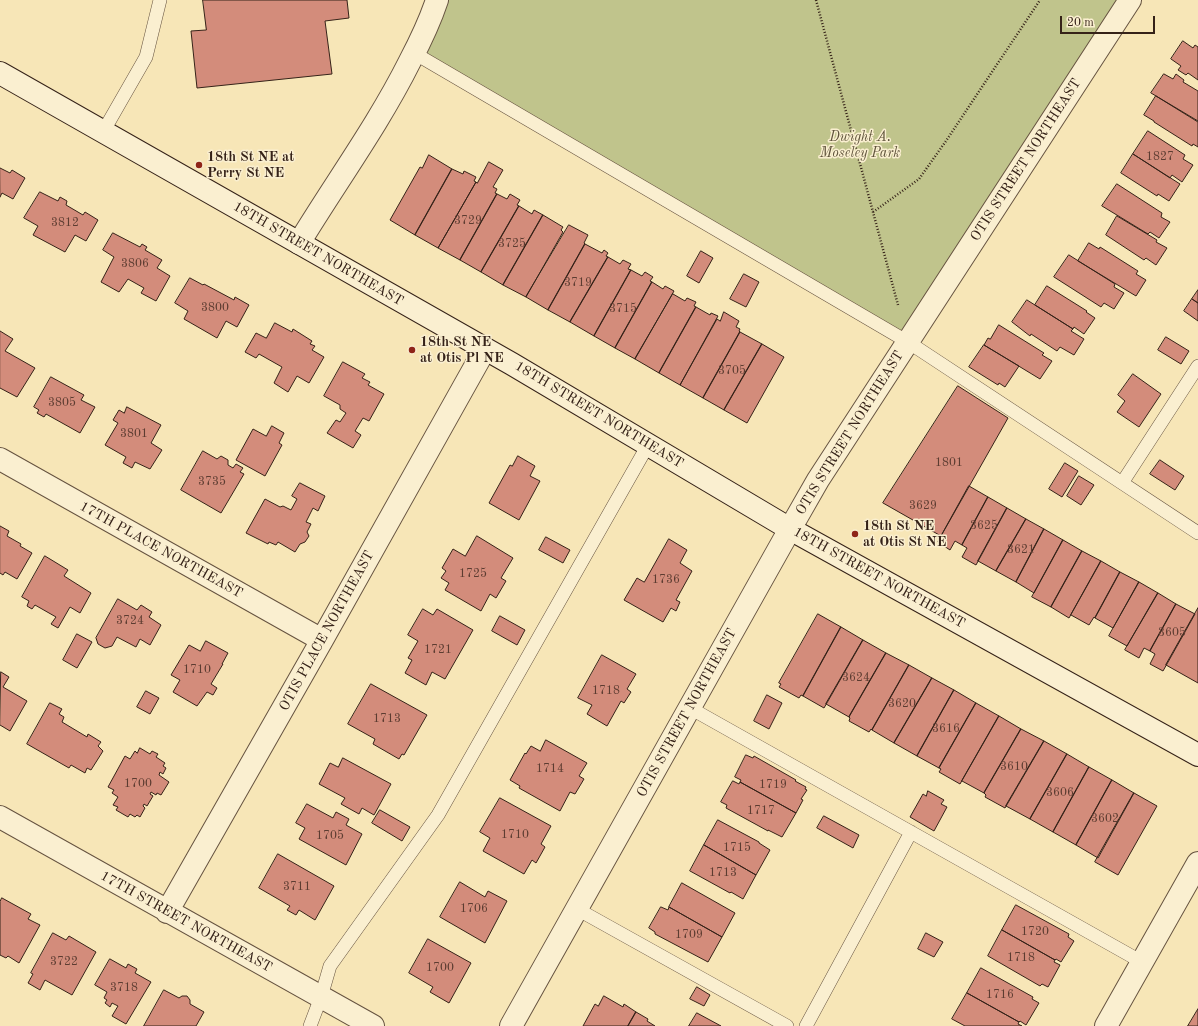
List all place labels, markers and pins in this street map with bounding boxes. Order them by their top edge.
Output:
place label: 18th St NE at Perry St NE [207,149,294,182]
marker: 18th St NE at Perry St NE [194,160,204,170]
place label: 18th St NE at Otis Pl NE [420,334,504,366]
marker: 18th St NE at Otis Pl NE [407,345,417,355]
place label: 18th St NE at Otis St NE [863,518,946,550]
marker: 18th St NE at Otis St NE [850,529,860,539]

